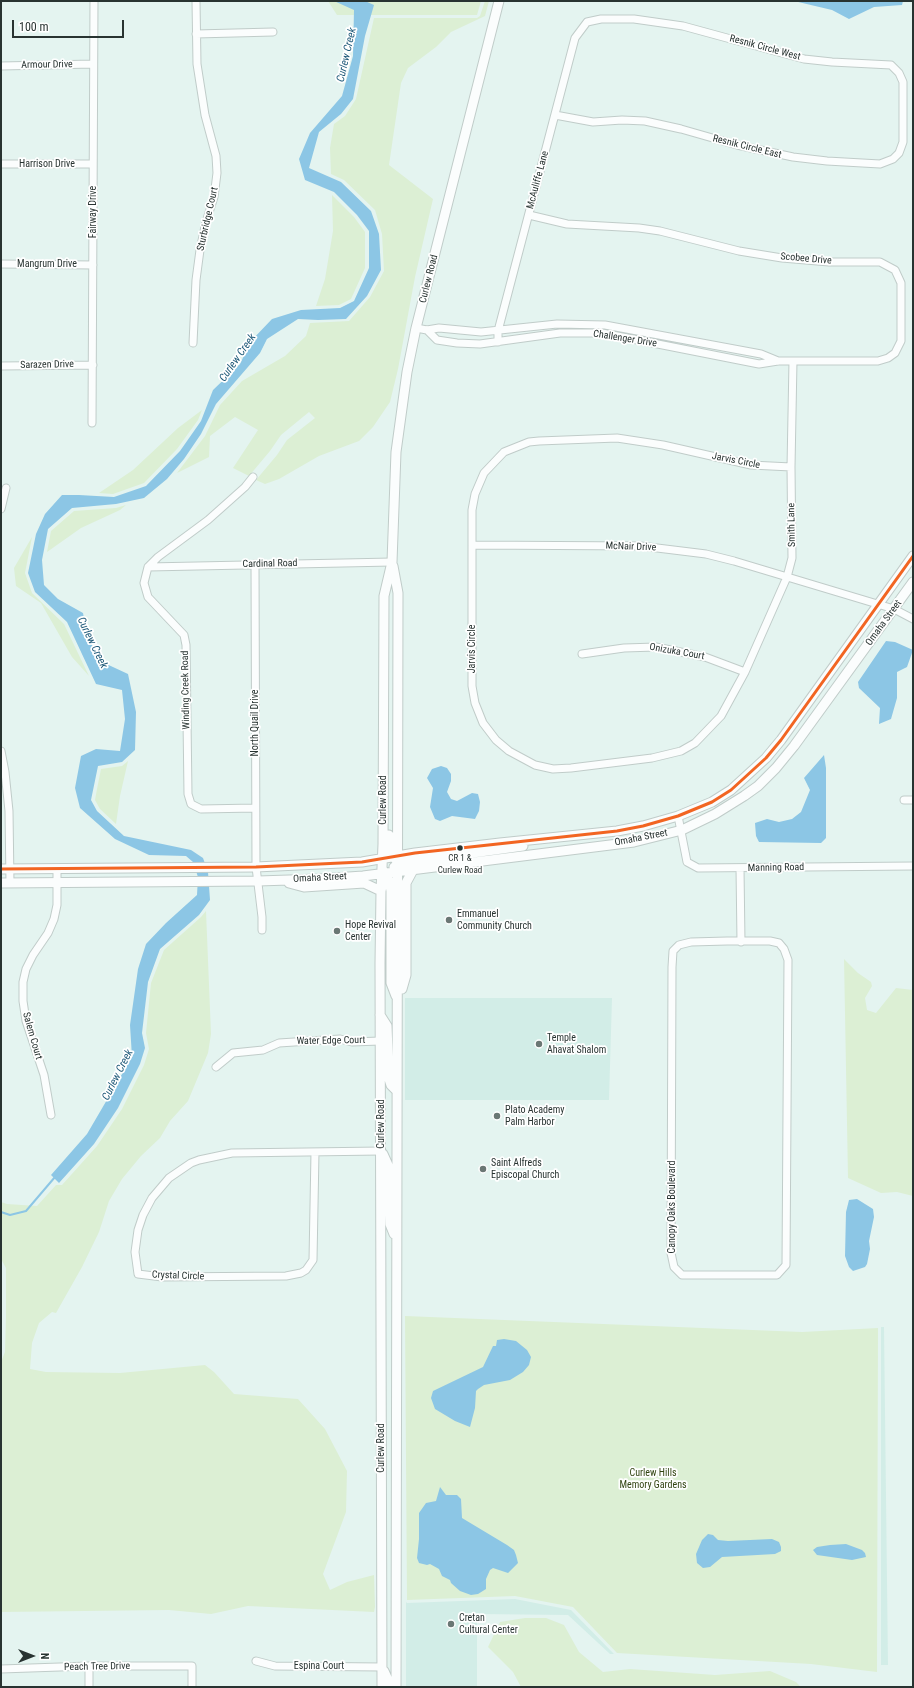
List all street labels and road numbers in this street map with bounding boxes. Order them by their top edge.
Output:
street label: Resnik Circle West [728,33,802,63]
street label: Armour Drive [21,59,73,71]
street label: Resnik Circle East [711,133,783,161]
street label: McAuliffe Lane [524,150,552,210]
street label: Harrison Drive [19,158,75,170]
street label: Fairway Drive [87,186,99,238]
street label: Sturbridge Court [195,186,221,252]
street label: Scobee Drive [780,251,832,267]
street label: Curlew Road [417,254,441,304]
street label: Mangrum Drive [17,258,77,270]
street label: Challenger Drive [592,328,658,350]
street label: Sarazen Drive [20,359,74,371]
street label: Jarvis Circle [711,450,761,472]
street label: Smith Lane [786,503,798,547]
street label: McNair Drive [605,540,657,554]
street label: Cardinal Road [242,558,298,570]
street label: Omaha Street [863,598,905,648]
street label: Jarvis Circle [466,625,478,673]
street label: Onizuka Court [649,641,705,663]
street label: Winding Creek Road [179,650,193,730]
street label: North Quail Drive [249,689,261,757]
street label: Curlew Road [377,775,389,825]
street label: Omaha Street [614,827,668,849]
street label: Manning Road [748,862,804,874]
street label: Omaha Street [293,871,347,885]
street label: Salem Court [20,1011,44,1061]
street label: Water Edge Court [297,1034,365,1048]
street label: Curlew Road [375,1099,387,1149]
street label: Canopy Oaks Boulevard [666,1161,678,1253]
street label: Crystal Circle [152,1269,204,1283]
street label: Curlew Road [375,1423,387,1473]
street label: Peach Tree Drive [64,1660,130,1674]
street label: Espina Court [294,1660,344,1672]

